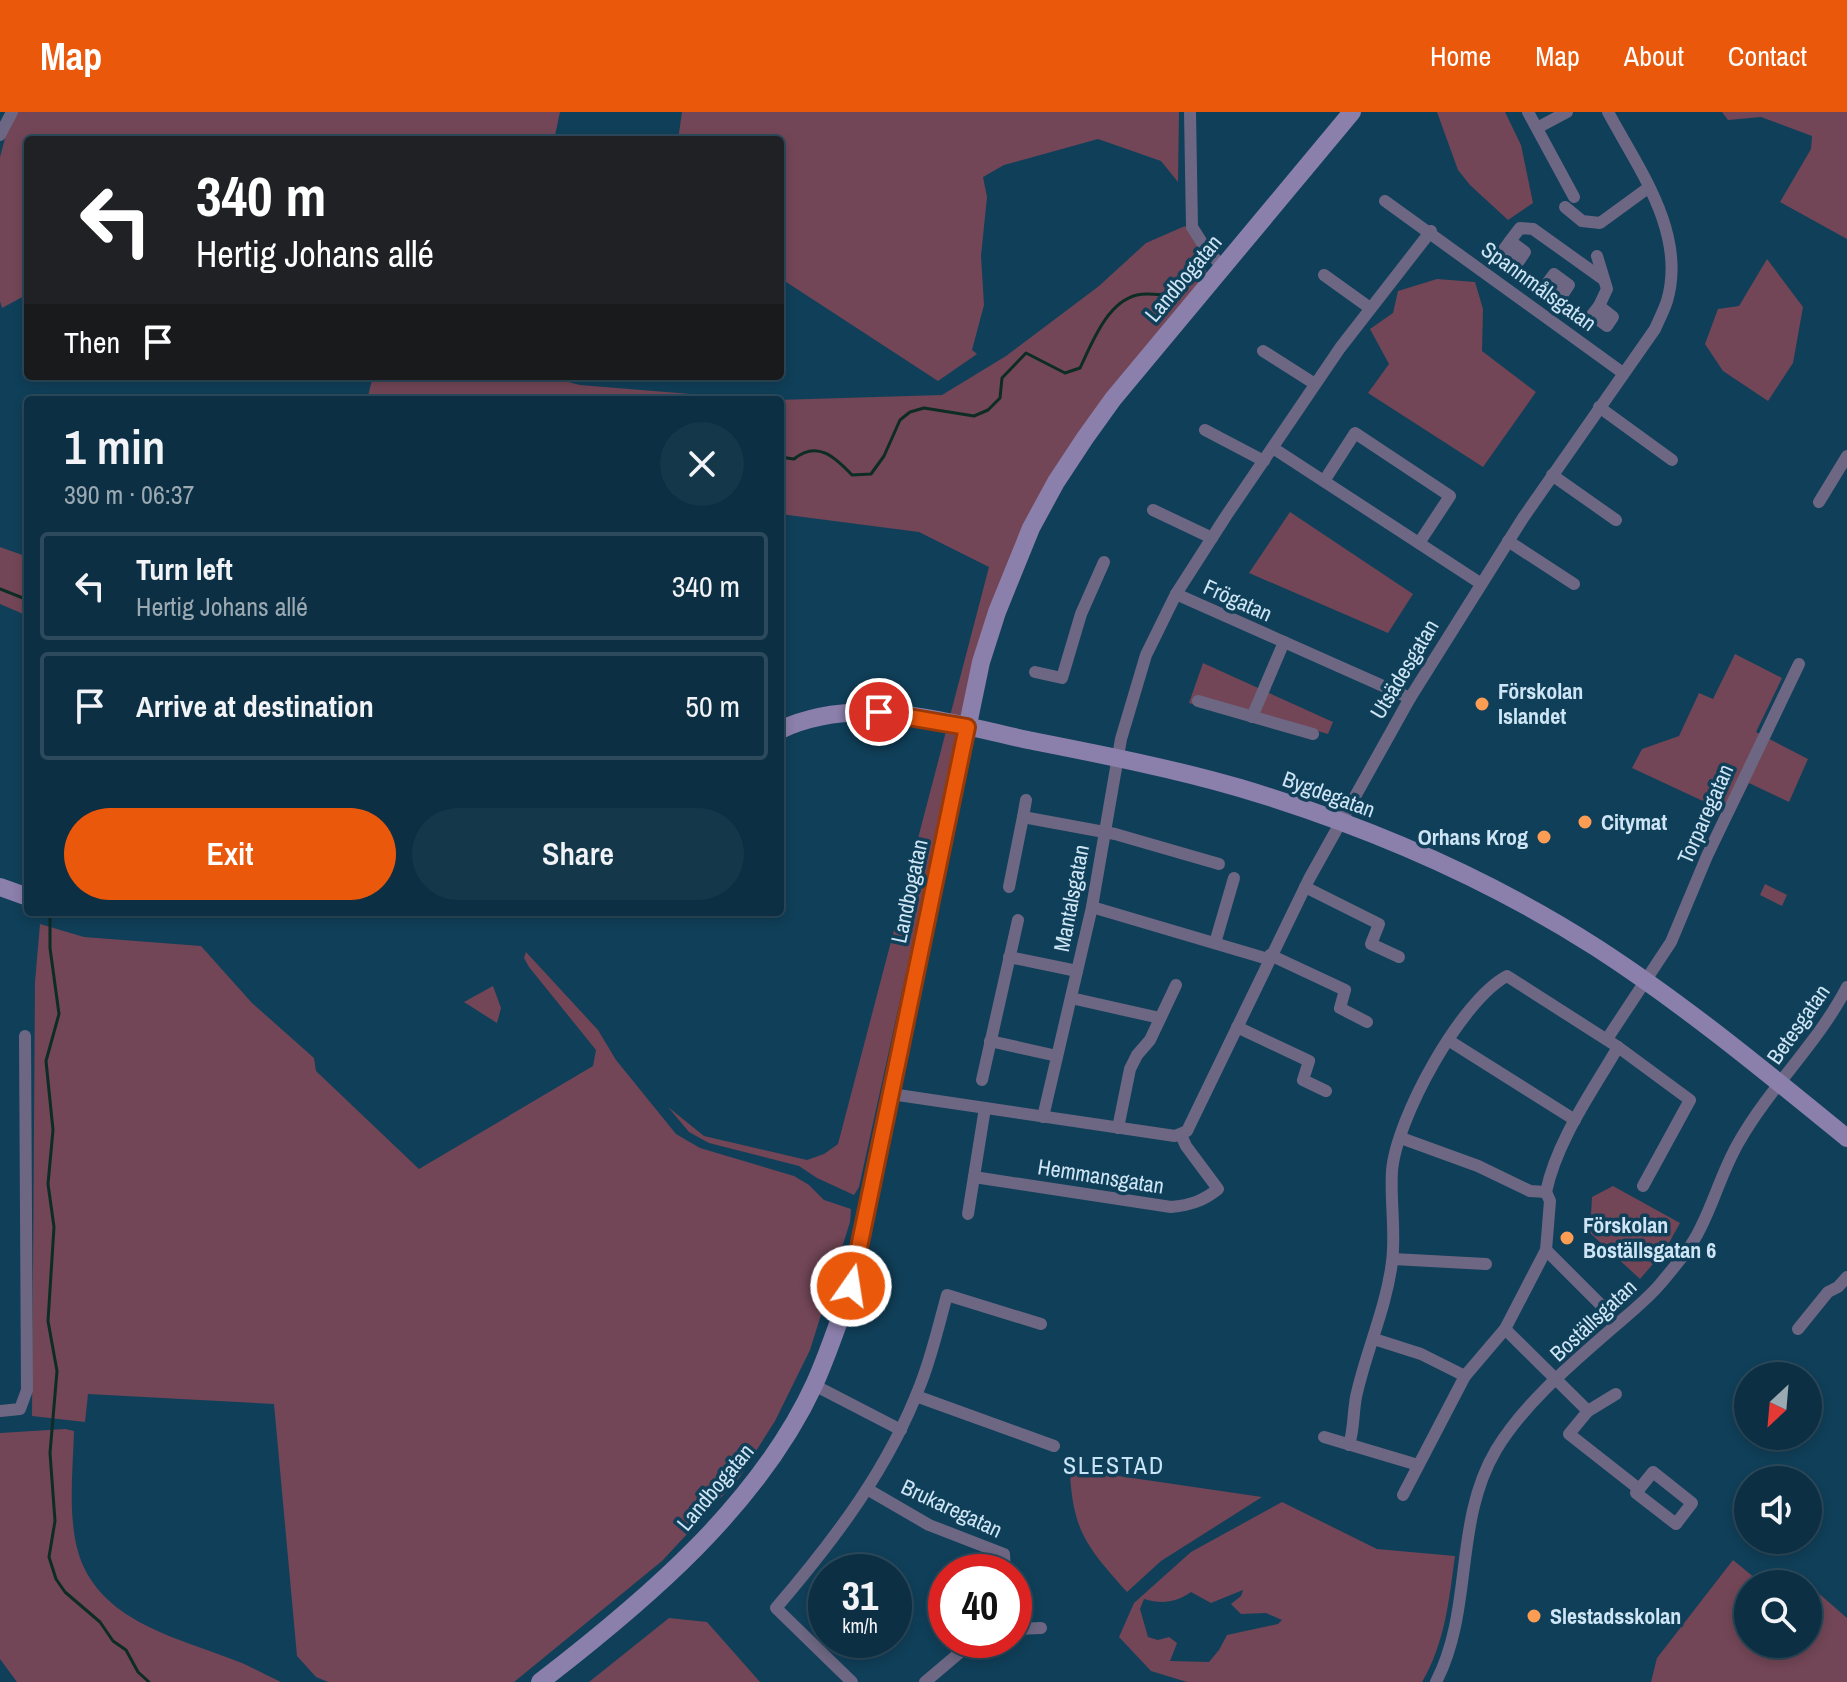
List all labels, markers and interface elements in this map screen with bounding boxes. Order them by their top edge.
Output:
text: Map [40,31,102,82]
text: Home [1430,37,1491,75]
text: Map [1535,37,1580,75]
text: About [1624,37,1684,75]
text: Contact [1728,37,1807,75]
text: 340 m [196,158,326,233]
icon: left [64,168,168,272]
street label: Landbogatan [1138,228,1228,328]
text: Hertig Johans allé [196,230,434,278]
street label: Spannmålsgatan [1475,234,1603,338]
icon: arrive [136,320,180,364]
text: Then [64,322,120,362]
text: 1 min [64,414,165,479]
button: close [660,422,744,506]
text: 390 m · 06:37 [64,477,194,512]
text: Turn left [136,549,233,589]
icon: left [68,564,112,608]
text: 340 m [672,566,740,606]
street label: Frögatan [1199,572,1277,628]
text: Hertig Johans allé [136,589,308,624]
street label: Utsädesgatan [1362,614,1446,724]
place label: Förskolan Islandet [1498,676,1583,731]
pin [845,678,913,746]
icon: arrive [68,684,112,728]
text: Arrive at destination [136,686,374,726]
text: 50 m [685,686,740,726]
icon: arrive [857,690,901,734]
marker: Förskolan Islandet [1473,695,1491,713]
street label: Torparegatan [1670,759,1740,869]
street label: Bygdegatan [1279,763,1379,825]
place label: Citymat [1601,807,1667,837]
button: Exit [64,808,396,900]
button: Share [412,808,744,900]
marker: Citymat [1576,813,1594,831]
place label: Orhans Krog [1418,822,1528,852]
marker: Orhans Krog [1535,828,1553,846]
street label: Landbogatan [883,836,935,946]
street label: Mantalsgatan [1046,842,1096,954]
street label: Betesgatan [1760,978,1836,1070]
street label: Hemmansgatan [1036,1151,1166,1201]
place label: Förskolan Boställsgatan 6 [1583,1210,1716,1265]
marker: Förskolan Boställsgatan 6 [1558,1229,1576,1247]
position arrow [809,1244,893,1328]
street label: Boställsgatan [1543,1272,1643,1368]
north arrow [1734,1362,1822,1450]
map controls [1734,1362,1822,1658]
street label: Landbogatan [670,1437,760,1537]
district label: SLESTAD [1063,1449,1165,1481]
button: sound [1734,1466,1822,1554]
street label: Brukaregatan [897,1472,1007,1544]
speed limit sign: 40 [928,1554,1032,1658]
text: 31 [842,1569,878,1622]
button: search [1734,1570,1822,1658]
place label: Slestadsskolan [1550,1601,1681,1631]
marker: Slestadsskolan [1525,1607,1543,1625]
text: km/h [842,1612,878,1639]

